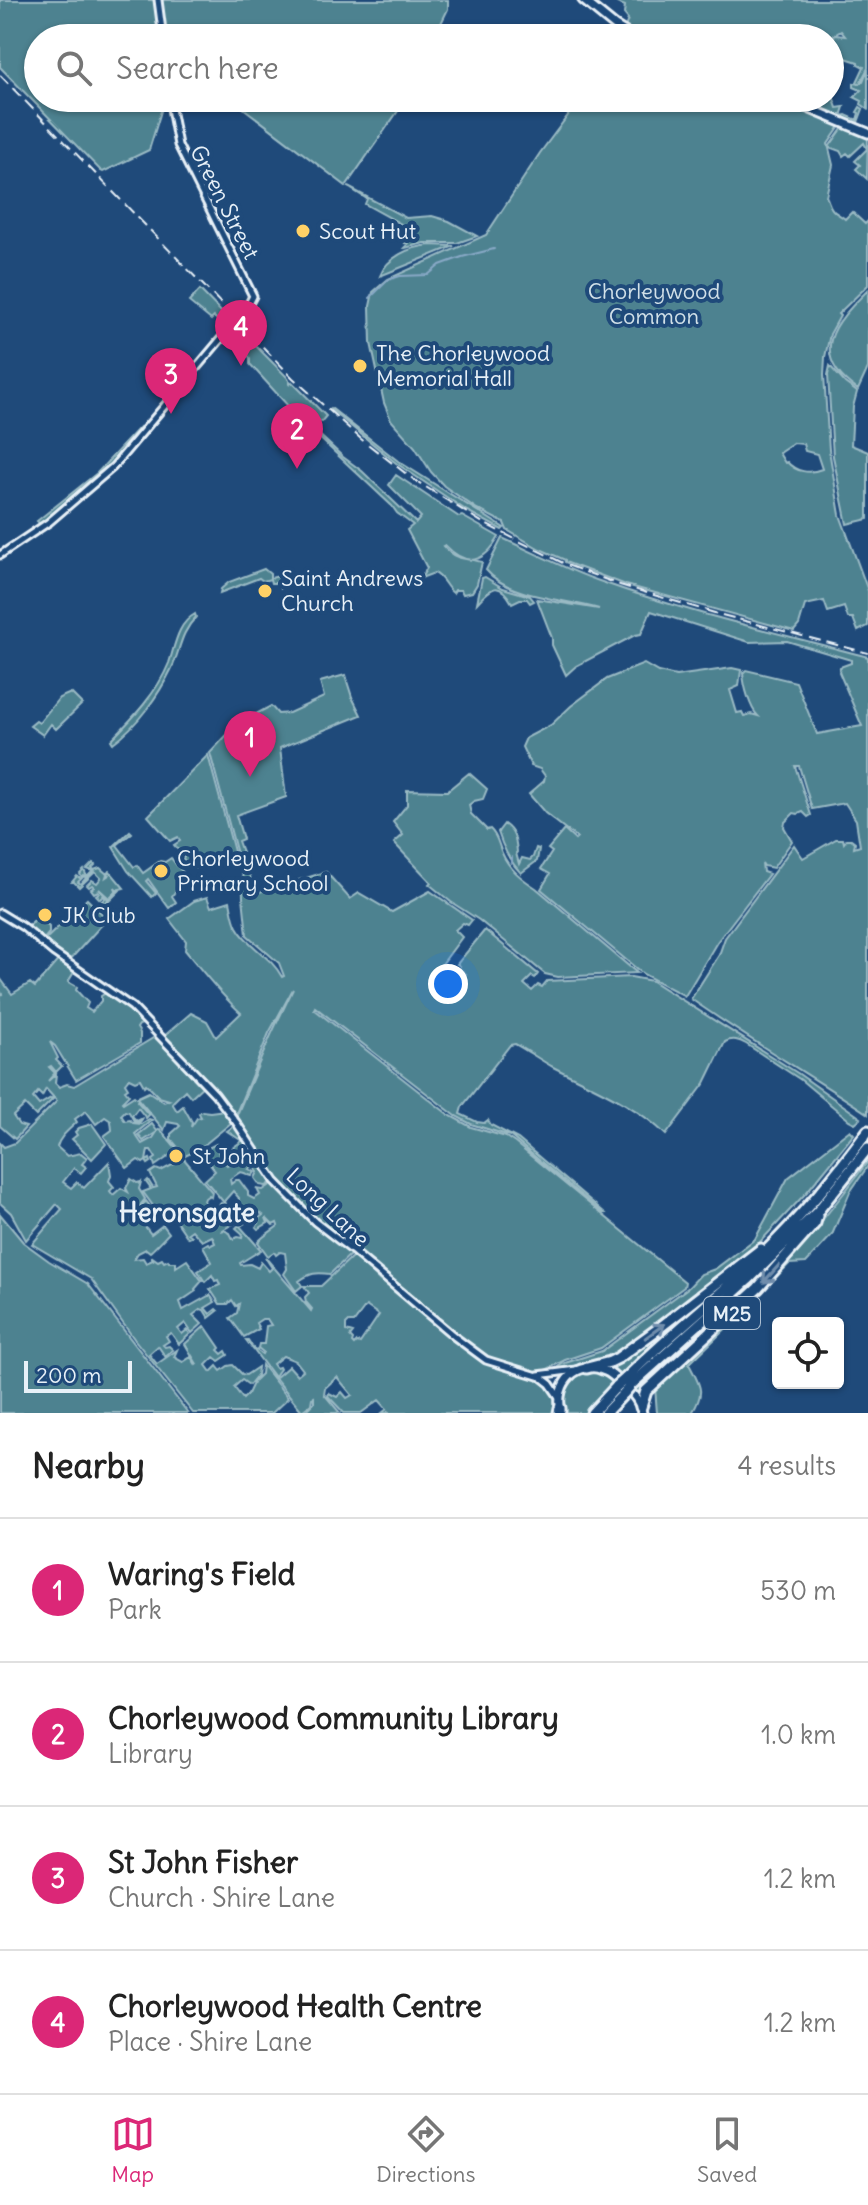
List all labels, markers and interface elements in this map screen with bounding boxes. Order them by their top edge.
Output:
search box [24,24,844,112]
icon: search [52,46,96,90]
text: Search here [116,49,279,87]
street label: Green Street [184,140,266,264]
place label: Scout Hut [319,217,416,245]
marker: Scout Hut [294,222,312,240]
park label: Chorleywood Common [588,277,720,330]
pin: 4 [215,300,267,366]
place label: The Chorleywood Memorial Hall [376,339,550,392]
pin: 3 [145,348,197,414]
marker: The Chorleywood Memorial Hall [351,357,369,375]
pin: 2 [271,403,323,469]
place label: Saint Andrews Church [281,564,423,617]
marker: Saint Andrews Church [256,582,274,600]
pin: 1 [224,711,276,777]
place label: Chorleywood Primary School [177,844,328,897]
marker: Chorleywood Primary School [152,862,170,880]
place label: JK Club [61,901,136,929]
marker: JK Club [36,906,54,924]
your location [428,964,468,1004]
place label: St John [192,1142,265,1170]
marker: St John [167,1147,185,1165]
street label: Long Lane [281,1162,375,1252]
district label: Heronsgate [119,1196,255,1229]
one-way arrow [763,1264,781,1284]
road number: M25 [704,1297,760,1329]
map controls [772,1317,844,1389]
button: locate [772,1317,844,1389]
one-way arrow [643,1323,665,1340]
scale bar [24,1357,132,1393]
text: 200 m [36,1361,102,1389]
text: Nearby [32,1444,145,1487]
text: 4 results [738,1449,836,1482]
text: Waring's Field [108,1555,295,1593]
text: 1 [53,1574,63,1607]
text: 530 m [760,1574,836,1607]
text: Park [108,1593,162,1626]
text: Chorleywood Community Library [108,1699,559,1737]
text: 2 [51,1718,65,1751]
text: 1.0 km [761,1718,836,1751]
text: Library [108,1737,193,1770]
text: St John Fisher [108,1843,298,1881]
text: 3 [51,1862,65,1895]
text: 1.2 km [764,1862,836,1895]
text: Church · Shire Lane [108,1881,335,1914]
text: Chorleywood Health Centre [108,1987,482,2025]
text: 4 [50,2006,66,2039]
text: 1.2 km [764,2006,836,2039]
text: Place · Shire Lane [108,2025,312,2058]
tab: Map [111,2112,155,2188]
tab: Directions [376,2112,476,2188]
tab: Saved [697,2112,757,2188]

